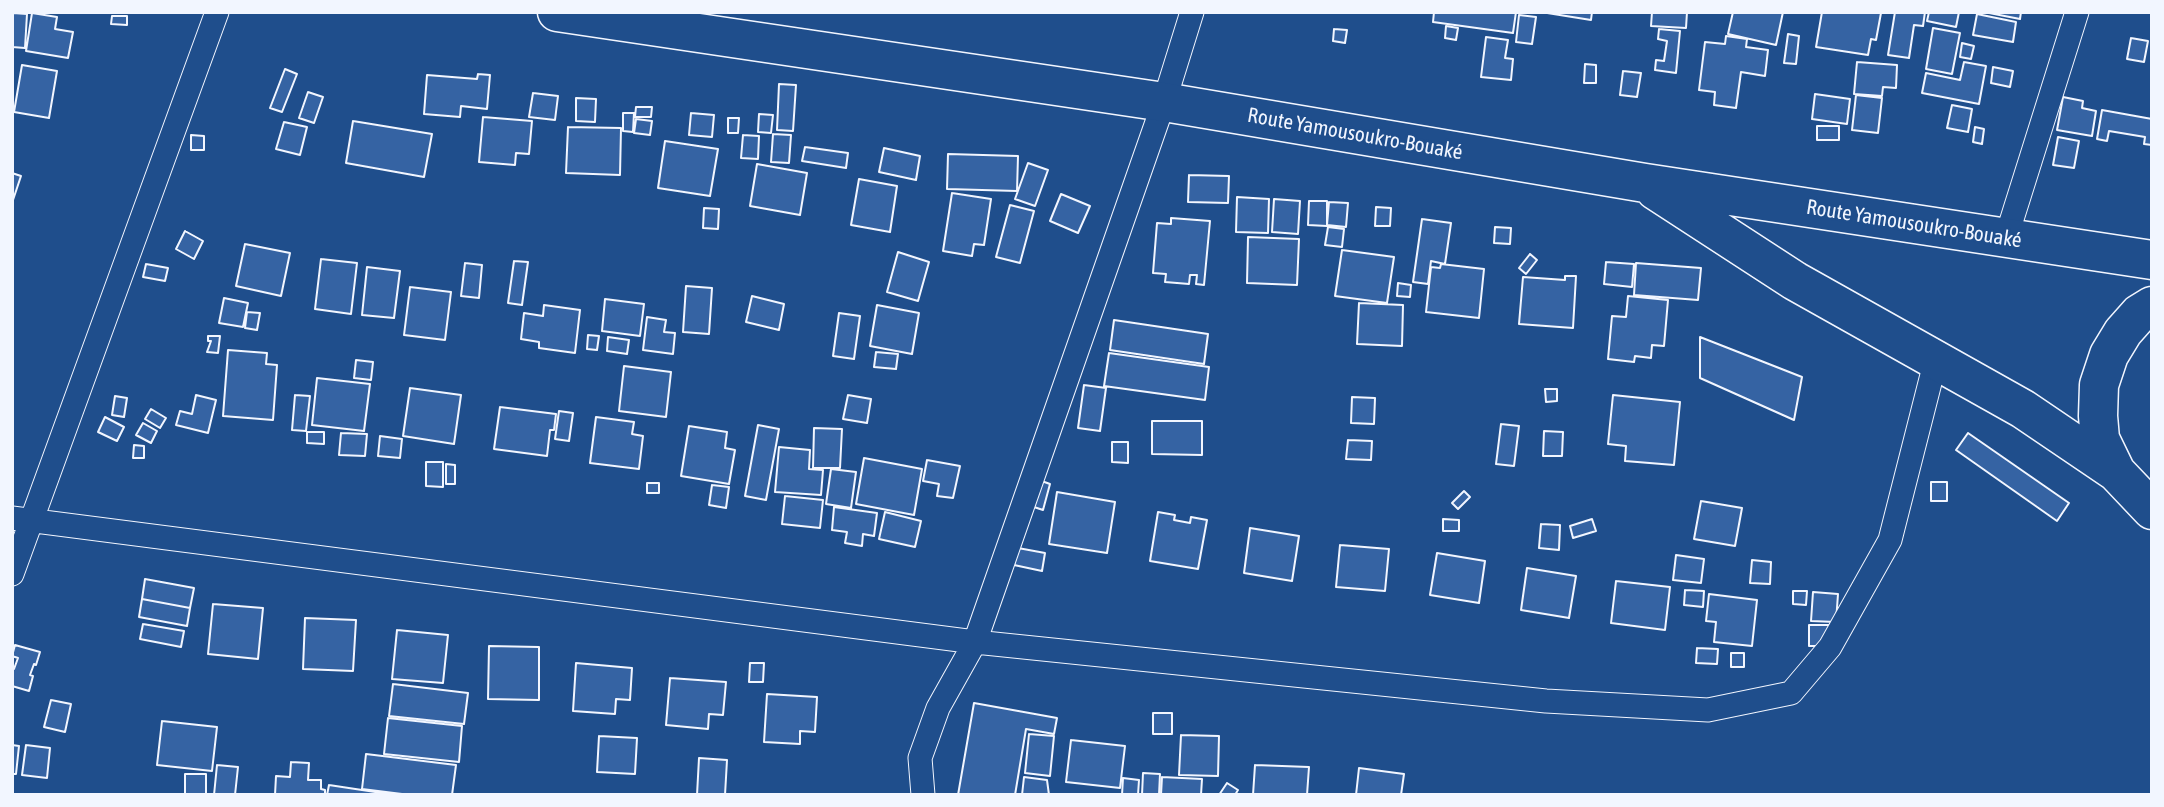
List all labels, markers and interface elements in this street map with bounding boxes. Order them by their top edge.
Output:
street label: Route Yamousoukro-Bouaké [1246,103,1464,165]
street label: Route Yamousoukro-Bouaké [1804,195,2024,253]

